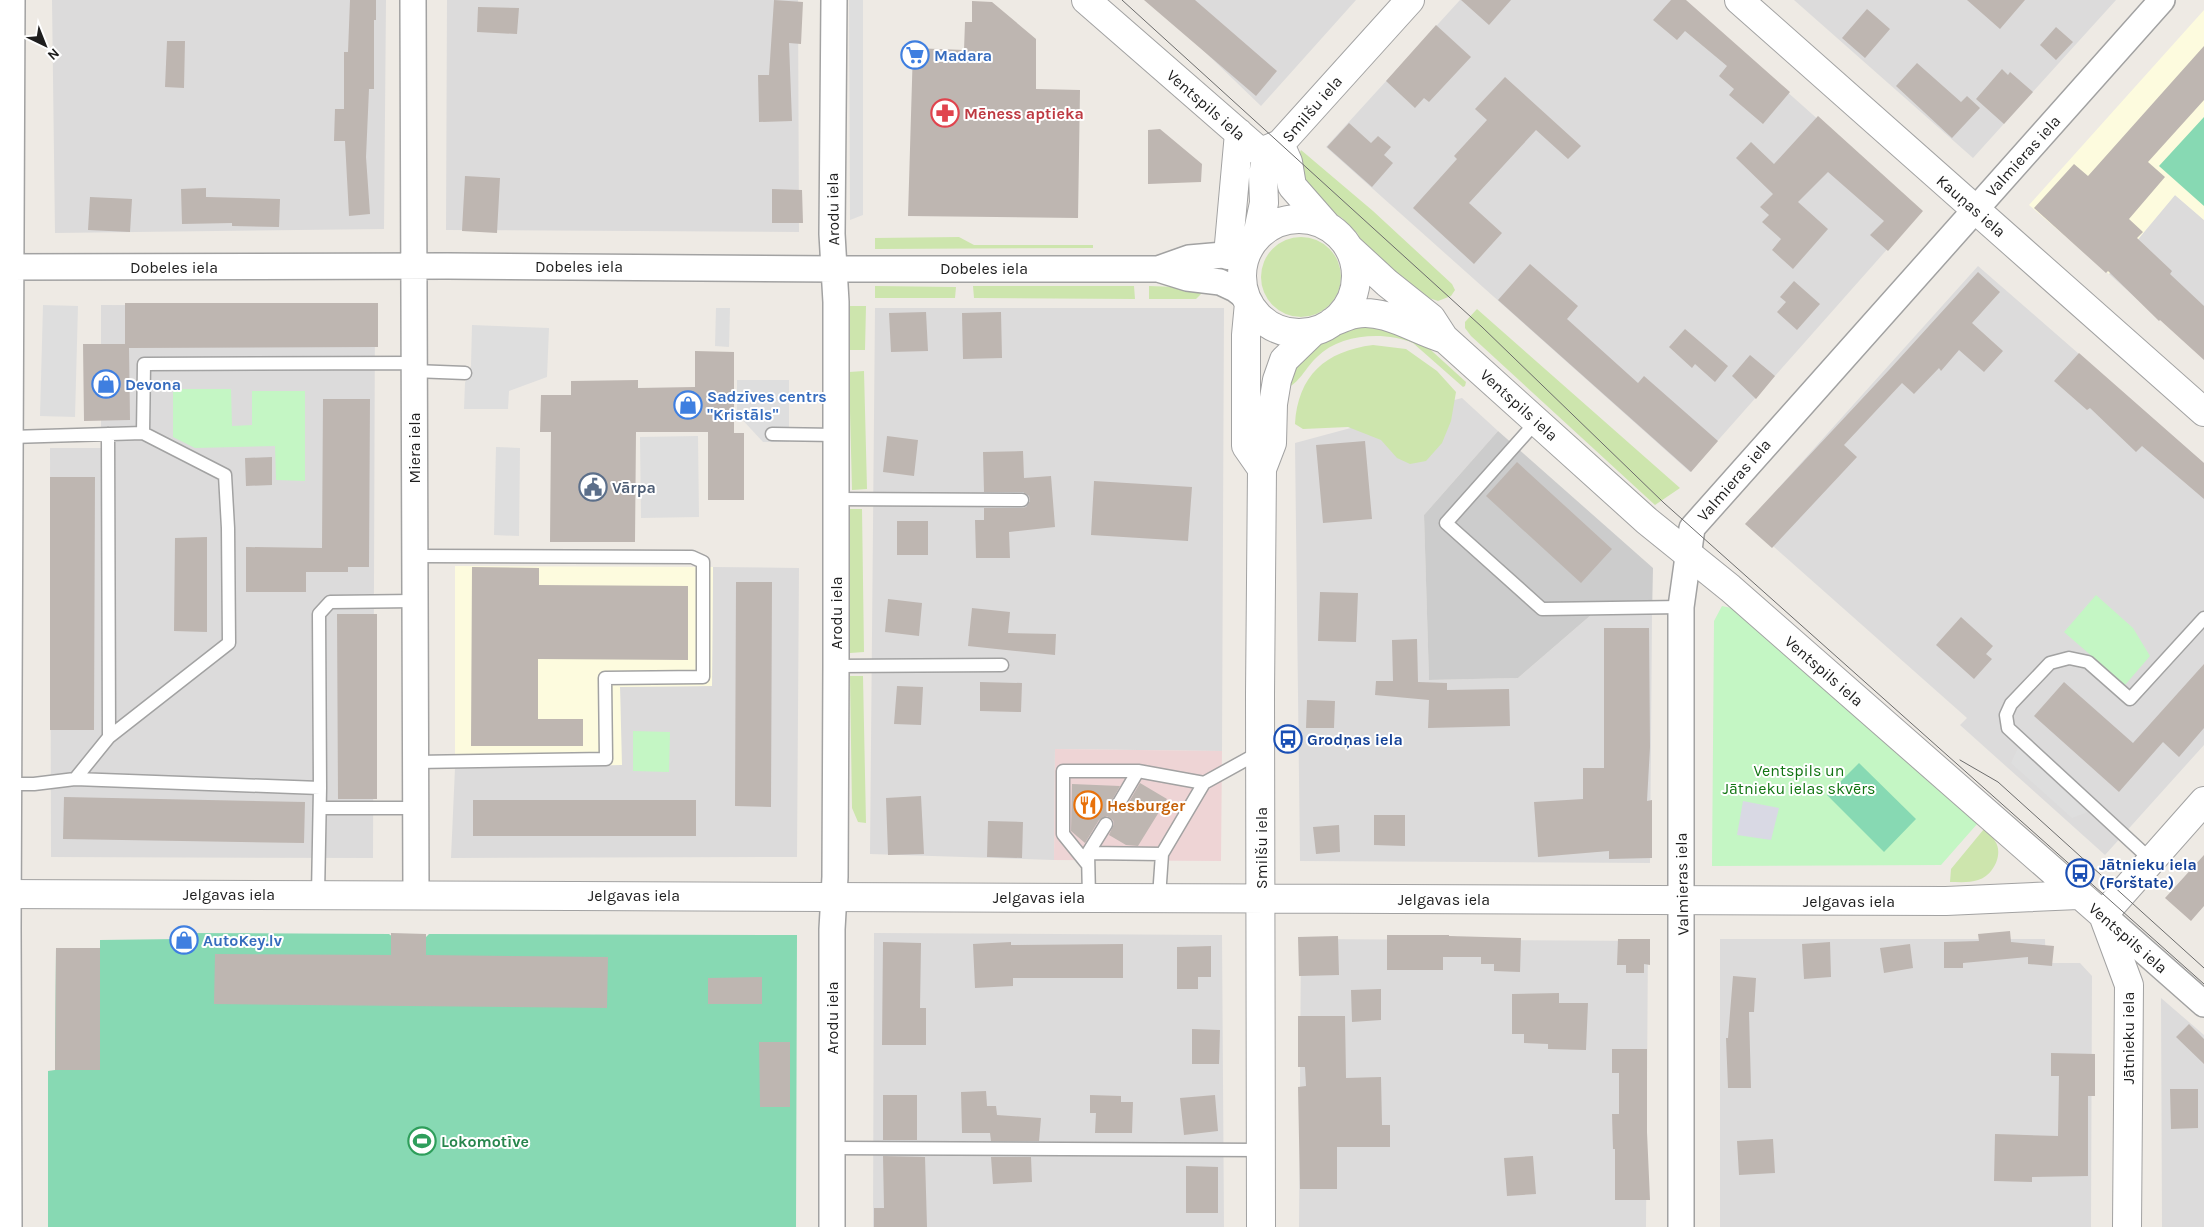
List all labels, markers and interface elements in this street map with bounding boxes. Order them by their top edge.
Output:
north arrow [20,20,70,70]
supermarket icon: Madara [900,40,930,70]
text: N [44,44,63,64]
place label: Madara [934,46,992,65]
street label: Ventspils iela [1163,66,1249,144]
street label: Smilšu iela [1278,72,1346,146]
pharmacy icon: Mēness aptieka [930,98,960,128]
place label: Mēness aptieka [964,104,1084,123]
street label: Valmieras iela [1982,111,2064,201]
street label: Kauņas iela [1933,171,2009,241]
street label: Arodu iela [823,172,843,246]
street label: Dobeles iela [535,257,623,276]
street label: Dobeles iela [130,258,218,277]
street label: Dobeles iela [940,259,1028,278]
street label: Ventspils iela [1476,365,1562,445]
shop icon: Devona [91,369,121,399]
place label: Devona [125,375,181,394]
place label: Sadzīves centrs "Kristāls" [707,387,827,424]
shop icon: Sadzīves centrs "Kristāls" [673,390,703,420]
street label: Miera iela [405,412,424,484]
street label: Valmieras iela [1693,435,1775,525]
public building icon: Vārpa [578,472,608,502]
place label: Vārpa [612,478,656,497]
street label: Arodu iela [827,577,846,649]
street label: Ventspils iela [1781,632,1867,710]
bus stop icon: Grodņas iela [1273,724,1303,754]
place label: Grodņas iela [1307,730,1403,749]
park label: Ventspils un Jātnieku ielas skvērs [1723,761,1875,798]
restaurant icon: Hesburger [1073,790,1103,820]
place label: Hesburger [1107,796,1186,815]
street label: Smilšu iela [1252,807,1271,889]
street label: Valmieras iela [1672,832,1692,936]
place label: Jātnieku iela (Forštate) [2099,855,2197,892]
bus stop icon: Jātnieku iela (Forštate) [2065,858,2095,888]
street label: Jelgavas iela [183,885,275,904]
street label: Jelgavas iela [588,886,680,905]
street label: Jelgavas iela [993,888,1085,907]
street label: Jelgavas iela [1398,890,1490,909]
street label: Jelgavas iela [1803,892,1895,911]
street label: Ventspils iela [2085,899,2171,977]
shop icon: AutoKey.lv [169,925,199,955]
place label: AutoKey.lv [203,931,283,950]
street label: Arodu iela [823,982,842,1054]
street label: Jātnieku iela [2119,992,2138,1084]
sports icon: Lokomotīve [407,1126,437,1156]
place label: Lokomotīve [441,1132,529,1151]

